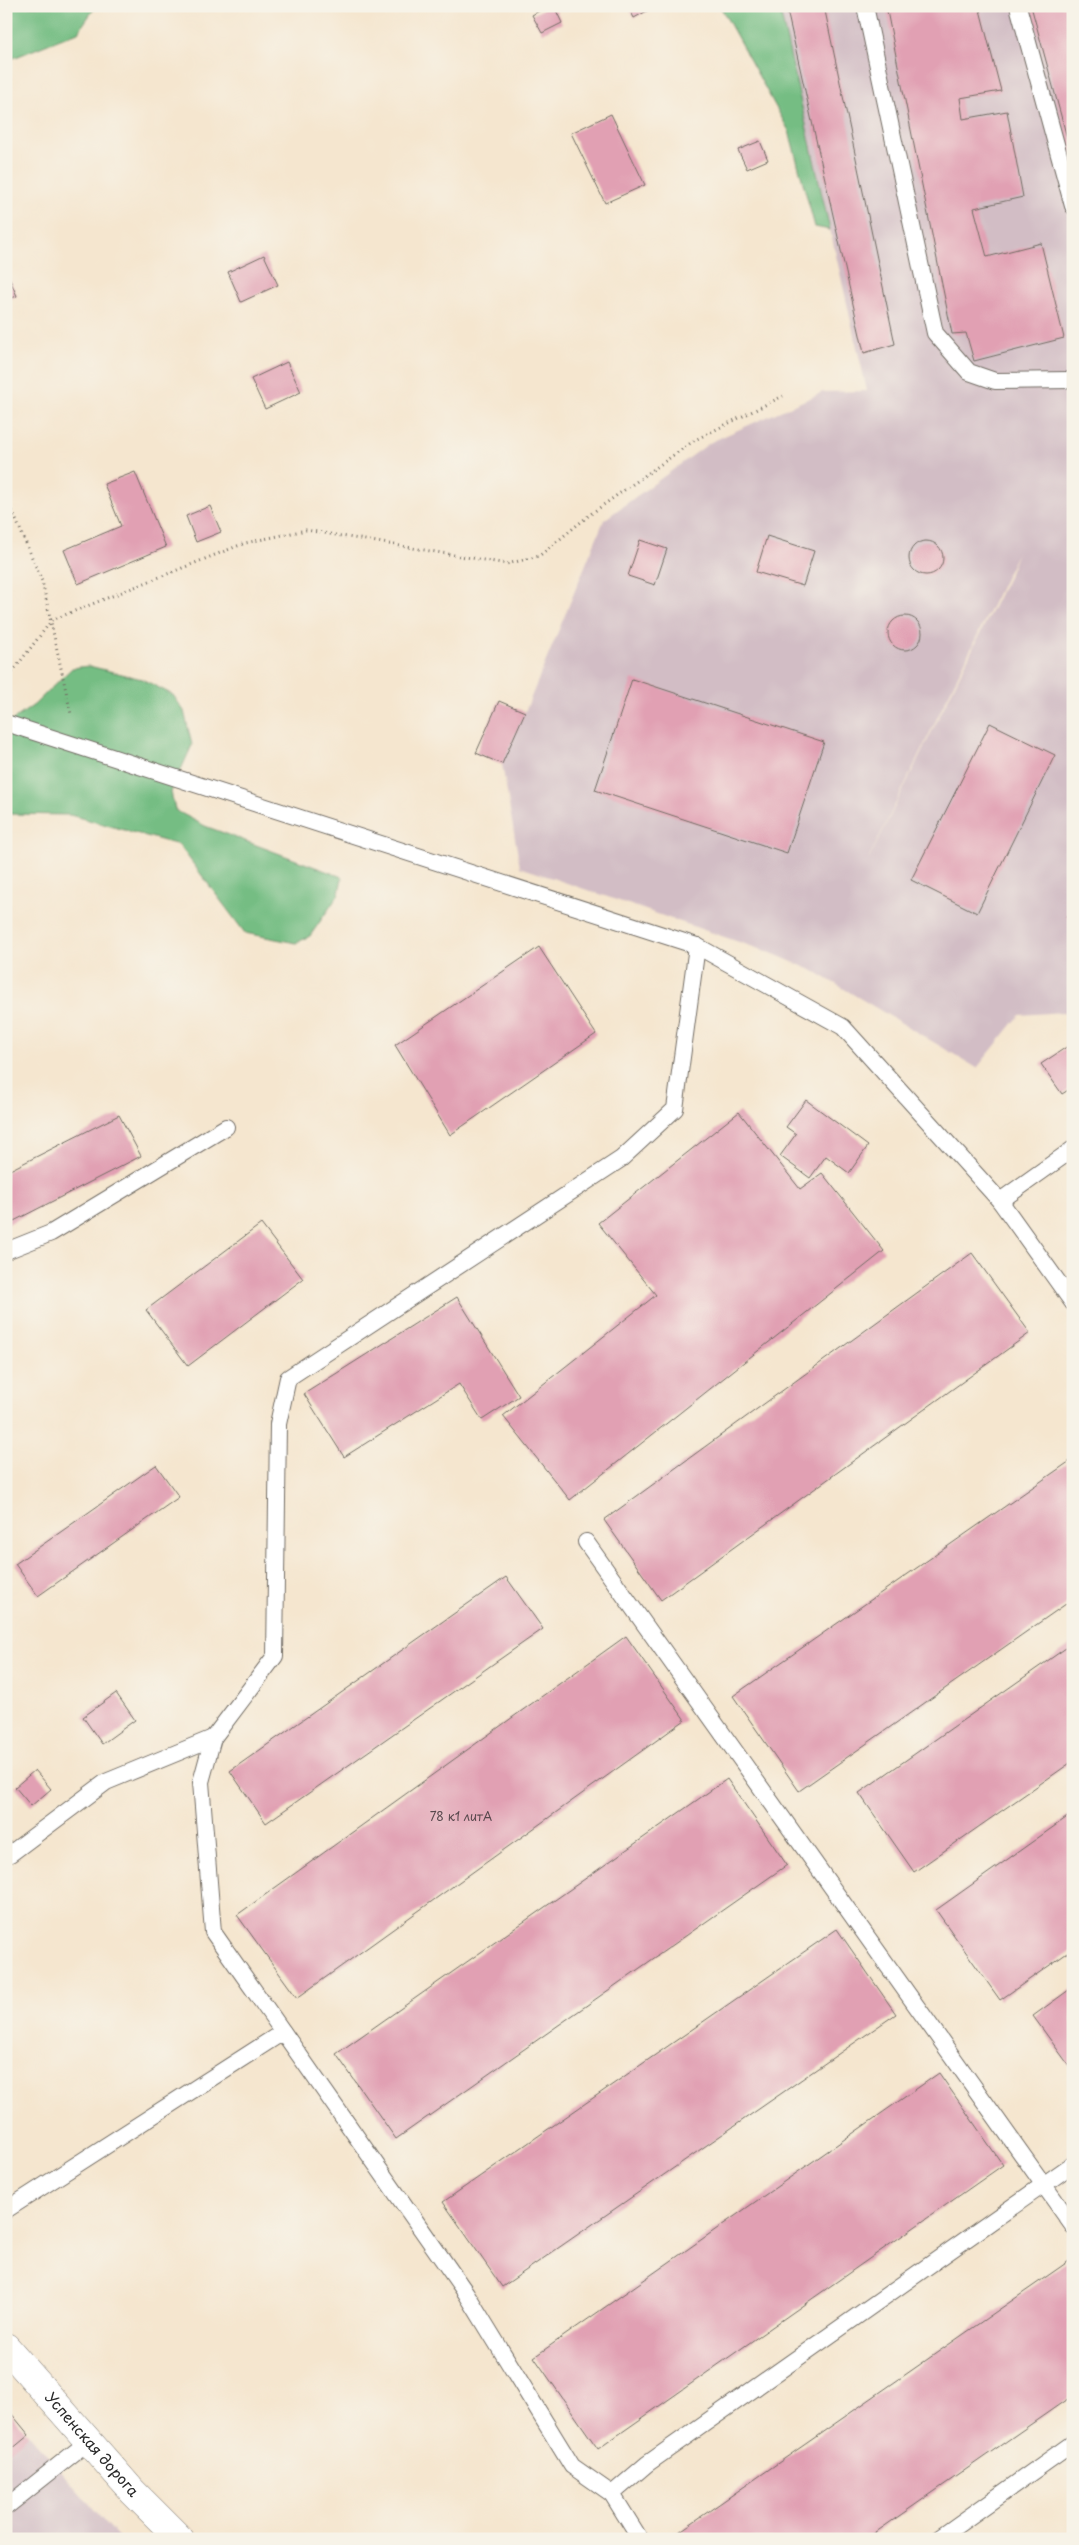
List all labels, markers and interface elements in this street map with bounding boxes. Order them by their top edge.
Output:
house number: 78 к1 литА [430,1807,492,1825]
street label: Успенская дорога [40,2386,146,2502]

